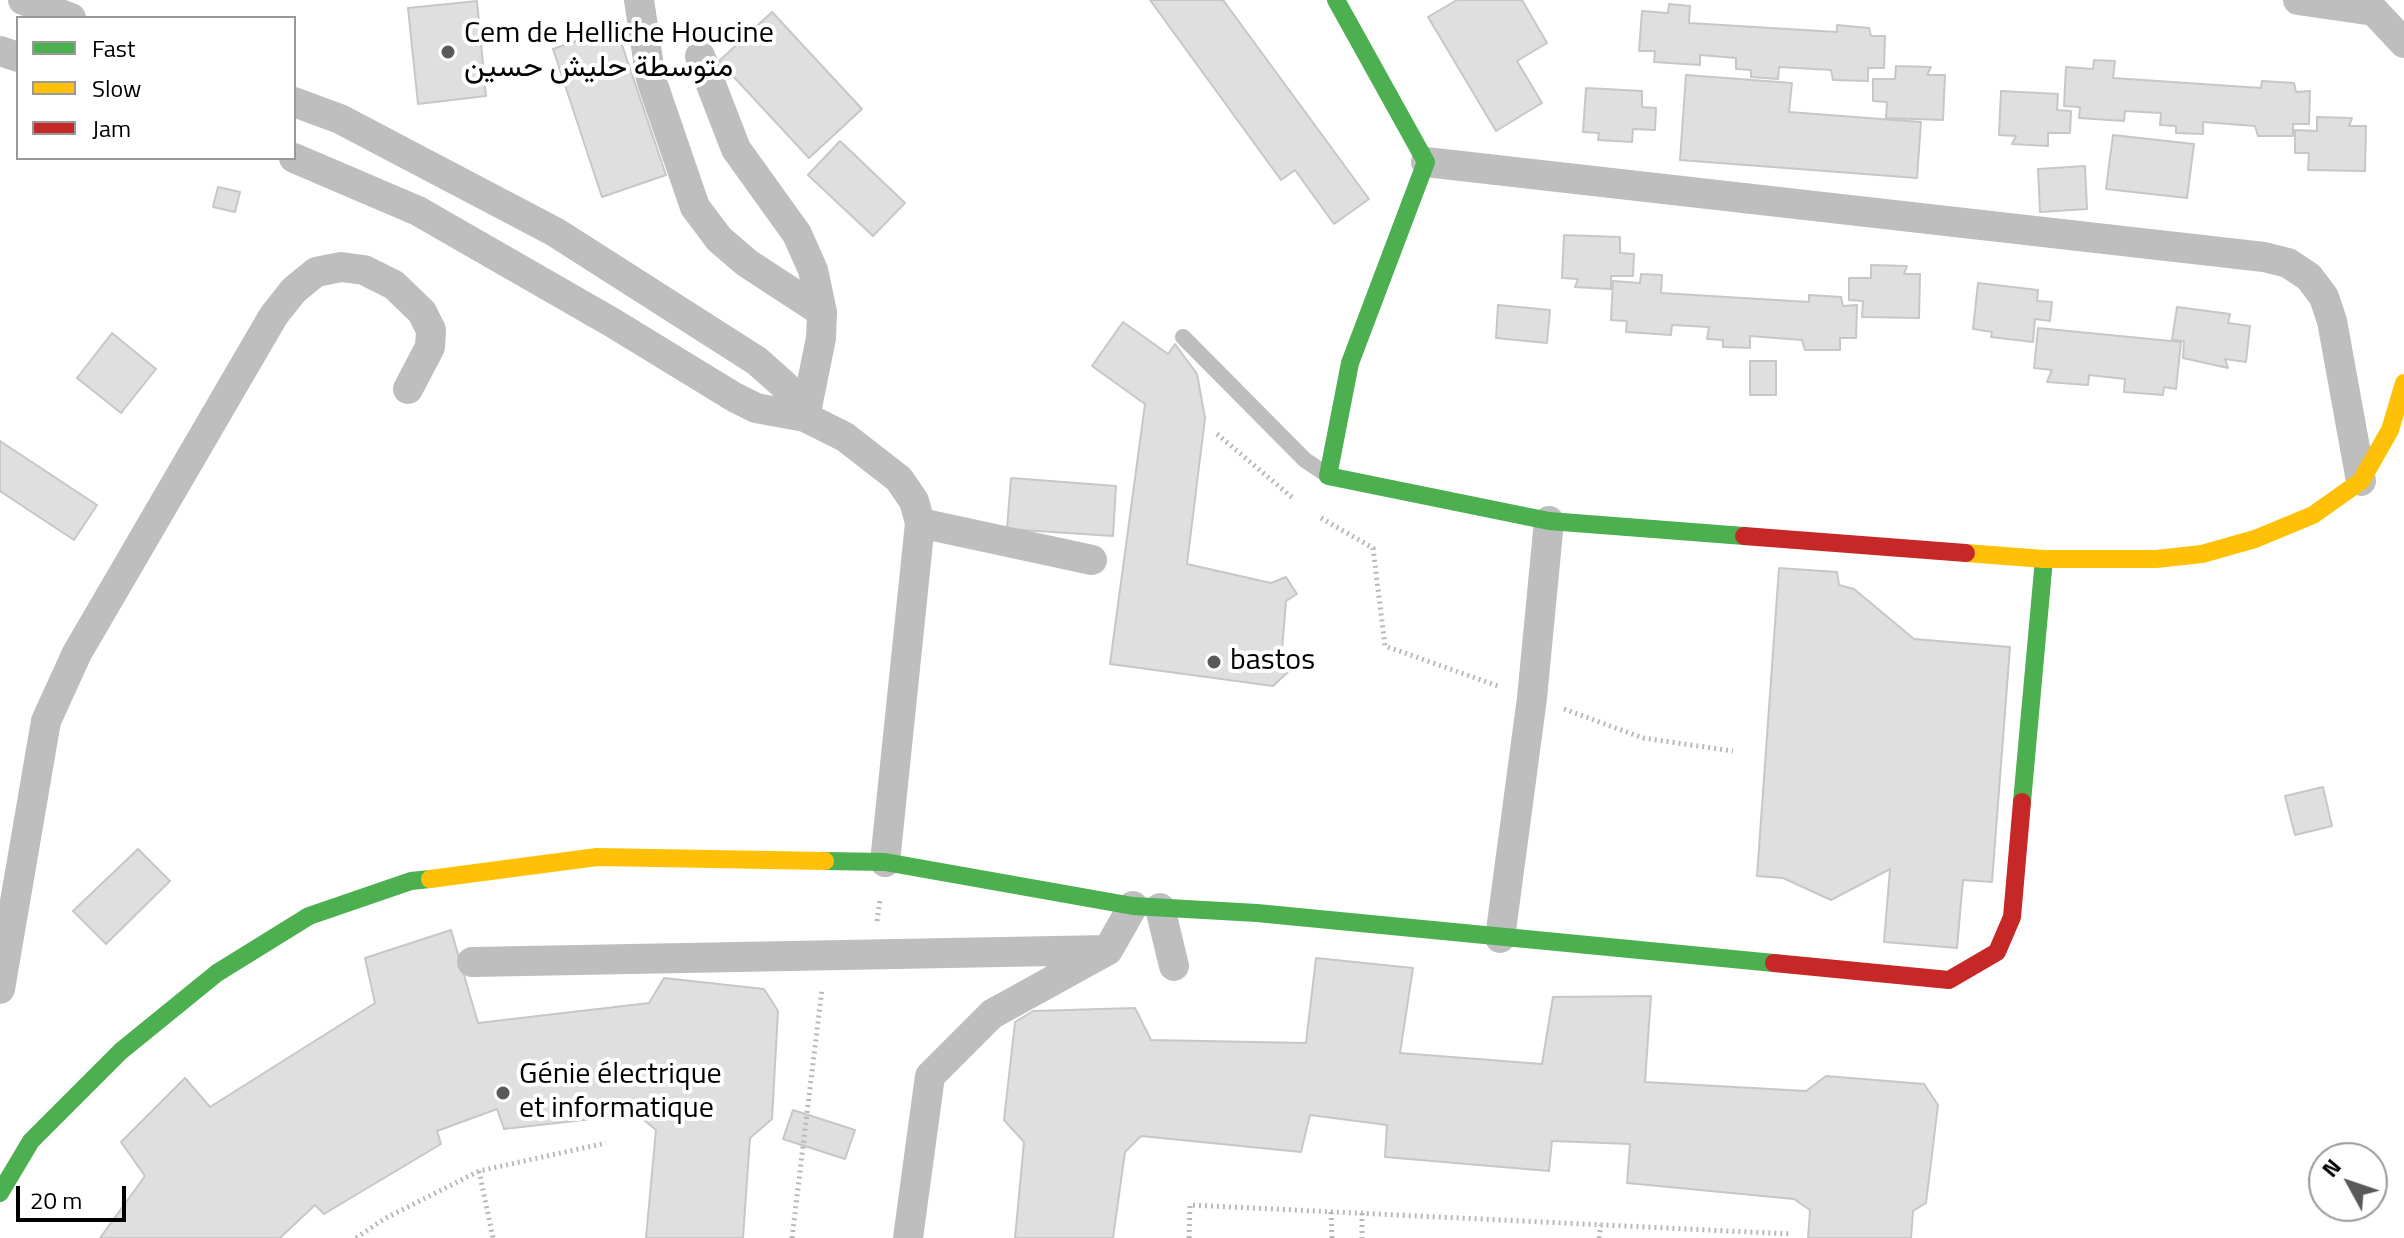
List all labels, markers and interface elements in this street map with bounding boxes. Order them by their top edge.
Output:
legend [16,16,296,160]
place label: Cem de Helliche Houcine متوسطة حليش حسين [464,17,774,88]
text: Fast [92,30,135,66]
marker: Cem de Helliche Houcine متوسطة حليش حسين [439,43,457,61]
text: Slow [92,70,141,106]
text: Jam [92,110,131,146]
place label: bastos [1230,644,1315,680]
marker: bastos [1205,653,1223,671]
place label: Génie électrique et informatique [519,1058,722,1128]
marker: Génie électrique et informatique [494,1084,512,1102]
north arrow [2308,1142,2388,1222]
text: N [2313,1151,2349,1185]
scale bar [20,1170,130,1220]
text: 20 m [30,1182,82,1218]

